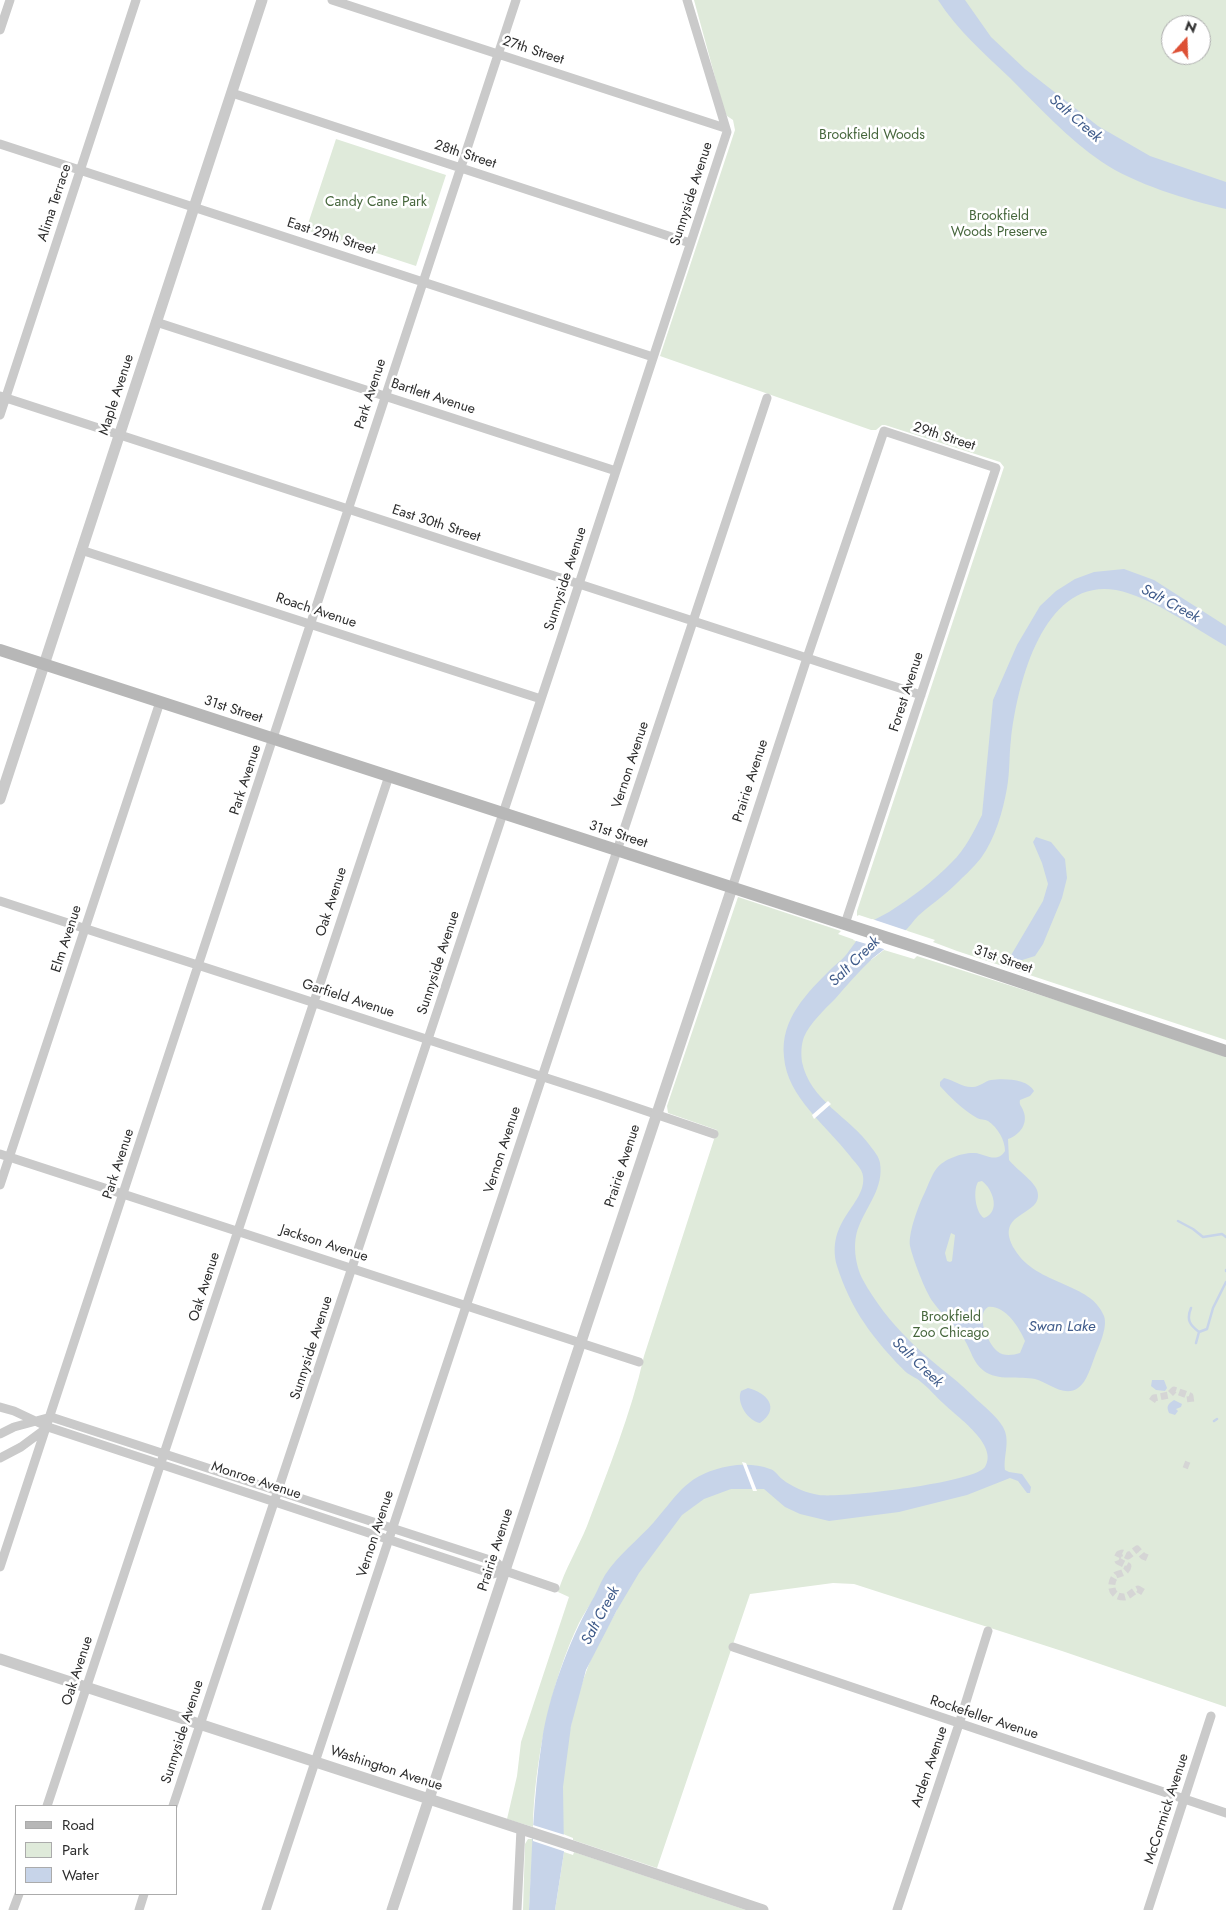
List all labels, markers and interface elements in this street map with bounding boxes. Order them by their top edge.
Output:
north arrow [1161,15,1211,65]
text: N [1182,16,1199,38]
street label: 27th Street [500,33,566,69]
water label: Salt Creek [1045,91,1105,147]
park label: Brookfield Woods [819,128,925,144]
street label: 28th Street [432,137,498,173]
street label: Sunnyside Avenue [667,140,717,248]
street label: Alima Terrace [35,162,75,244]
park label: Candy Cane Park [325,195,427,211]
park label: Brookfield Woods Preserve [951,209,1047,242]
street label: East 29th Street [285,215,377,259]
street label: Maple Avenue [96,352,138,438]
street label: Park Avenue [352,357,390,431]
street label: Bartlett Avenue [389,375,477,419]
street label: 29th Street [911,419,977,455]
street label: East 30th Street [390,502,482,546]
street label: Sunnyside Avenue [541,525,591,633]
water label: Salt Creek [1138,581,1202,627]
street label: Roach Avenue [273,590,359,632]
street label: Forest Avenue [886,650,928,734]
street label: 31st Street [202,693,264,727]
street label: Vernon Avenue [609,719,653,811]
street label: Prairie Avenue [730,737,772,825]
street label: Park Avenue [227,743,265,817]
street label: 31st Street [587,818,649,852]
street label: Oak Avenue [313,865,351,939]
street label: Elm Avenue [48,903,86,975]
street label: Sunnyside Avenue [414,909,464,1017]
water label: Salt Creek [826,933,884,991]
street label: 31st Street [972,942,1034,978]
street label: Garfield Avenue [300,976,396,1022]
street label: Vernon Avenue [481,1104,525,1196]
street label: Prairie Avenue [602,1122,644,1210]
street label: Park Avenue [100,1127,138,1201]
street label: Jackson Avenue [278,1222,370,1266]
street label: Oak Avenue [186,1250,224,1324]
street label: Sunnyside Avenue [287,1294,337,1402]
park label: Brookfield Zoo Chicago [913,1310,989,1342]
water label: Swan Lake [1029,1318,1095,1336]
water label: Salt Creek [888,1334,946,1392]
street label: Monroe Avenue [209,1459,303,1503]
street label: Vernon Avenue [354,1488,398,1580]
street label: Prairie Avenue [475,1506,517,1594]
water label: Salt Creek [578,1584,624,1648]
street label: Oak Avenue [59,1634,97,1708]
street label: Sunnyside Avenue [158,1678,208,1786]
street label: Rockefeller Avenue [928,1693,1040,1743]
street label: Arden Avenue [908,1724,952,1810]
street label: Washington Avenue [328,1743,444,1795]
street label: McCormick Avenue [1141,1752,1193,1866]
legend [15,1805,178,1895]
text: Road [62,1814,94,1836]
text: Park [62,1839,89,1861]
text: Water [62,1864,99,1886]

